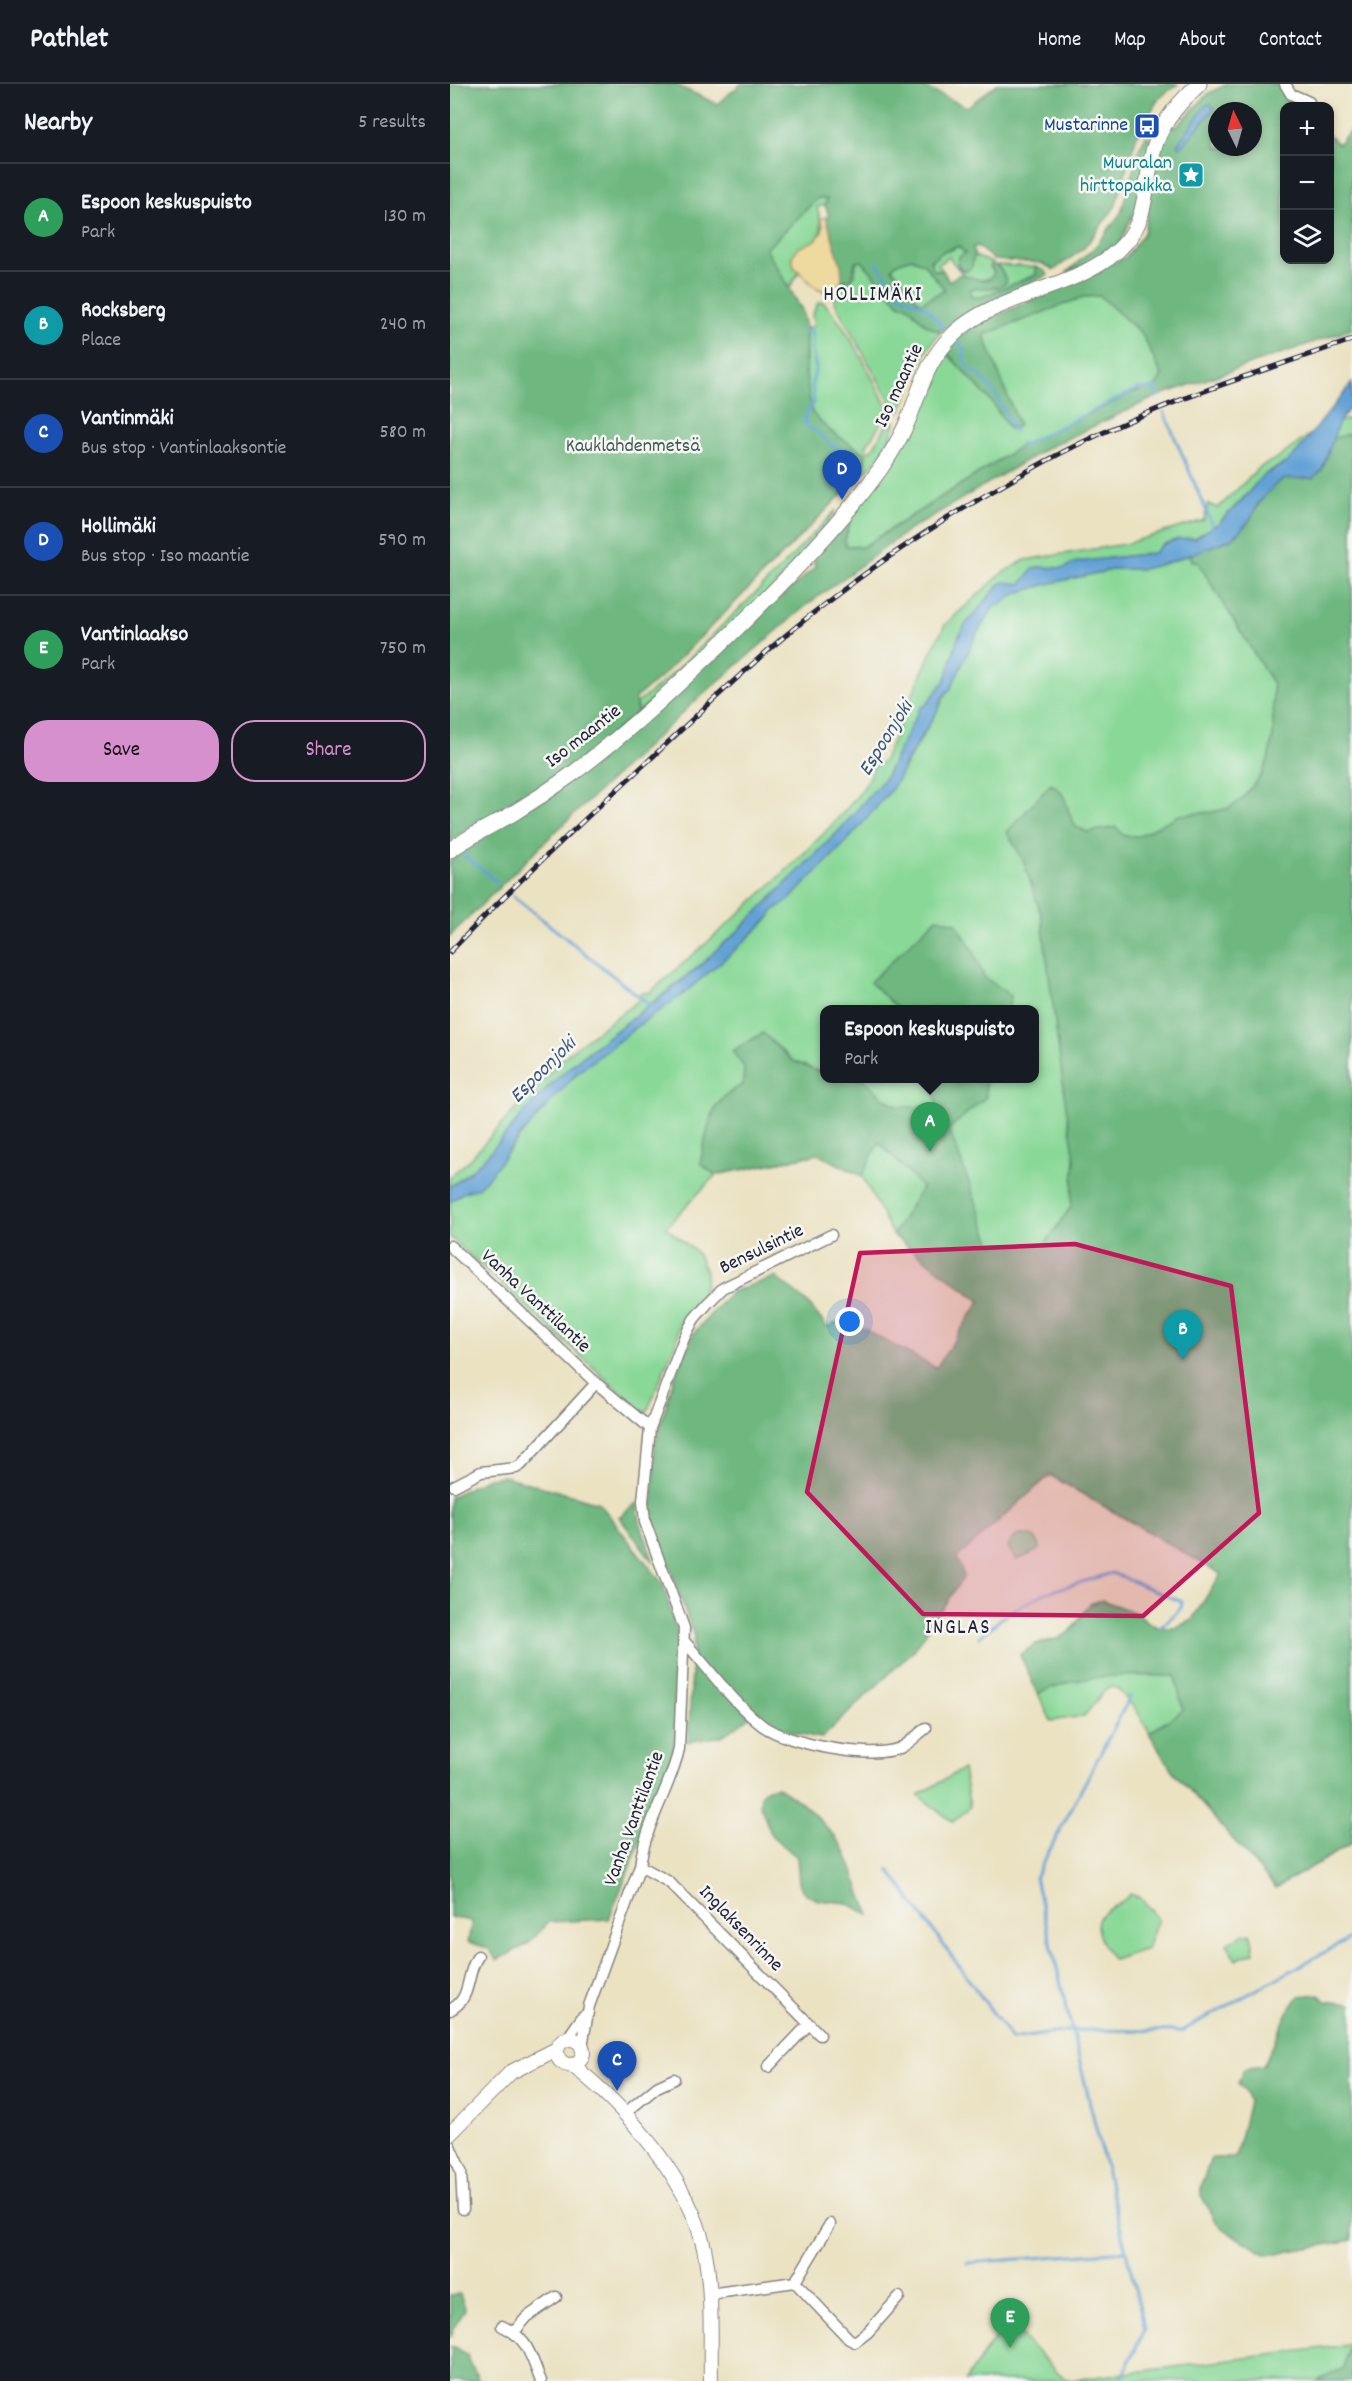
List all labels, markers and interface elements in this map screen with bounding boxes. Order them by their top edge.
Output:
text: Pathlet [30,21,108,61]
text: Home [1037,26,1081,56]
text: Map [1114,26,1146,56]
text: About [1179,26,1226,56]
text: Contact [1259,26,1322,56]
north arrow [1208,102,1262,156]
map controls [1280,102,1334,264]
button: + [1280,102,1334,156]
text: Nearby [24,105,92,142]
text: 5 results [358,109,426,137]
bus stop icon: Mustarinne [1132,111,1162,141]
place label: Mustarinne [1044,112,1128,140]
place label: Muuralan hirttopaikka [1080,150,1173,201]
button: − [1280,156,1334,210]
place icon: Muuralan hirttopaikka [1176,160,1206,190]
text: Espoon keskuspuisto [81,188,252,219]
text: A [38,203,49,231]
text: 130 m [384,203,426,231]
button: layers [1280,210,1334,264]
text: Park [81,219,115,247]
district label: HOLLIMÄKI [823,281,923,311]
text: Rocksberg [81,296,166,327]
text: B [39,311,48,339]
text: 240 m [380,311,426,339]
text: Place [81,327,121,355]
street label: Iso maantie [868,339,932,433]
text: Vantinmäki [81,404,174,435]
text: C [39,419,48,447]
text: 580 m [380,419,426,447]
park label: Kauklahdenmetsä [566,433,700,461]
text: Bus stop · Vantinlaaksontie [81,435,286,463]
pin: D [822,450,862,500]
text: Hollimäki [81,512,156,543]
text: D [38,527,49,555]
text: 590 m [378,527,426,555]
text: Bus stop · Iso maantie [81,543,249,571]
text: Vantinlaakso [81,620,188,651]
text: E [39,635,48,663]
text: 750 m [380,635,426,663]
text: Park [81,651,115,679]
water label: Espoonjoki [852,693,924,782]
street label: Iso maantie [540,698,628,776]
button: Save [24,720,219,782]
button: Share [231,720,426,782]
popup [820,1005,1039,1083]
text: Espoon keskuspuisto [844,1015,1015,1046]
water label: Espoonjoki [504,1029,586,1111]
text: Park [844,1046,878,1074]
pin: A [910,1102,950,1152]
street label: Bensulsintie [715,1217,809,1282]
street label: Vanha Vanttilantie [474,1244,596,1361]
your location [835,1307,864,1336]
pin: B [1164,1310,1202,1360]
district label: INGLAS [925,1614,991,1644]
street label: Vanha Vanttilantie [598,1748,672,1890]
street label: Inglaksenrinne [691,1879,789,1979]
pin: C [598,2042,636,2091]
pin: E [990,2298,1030,2348]

